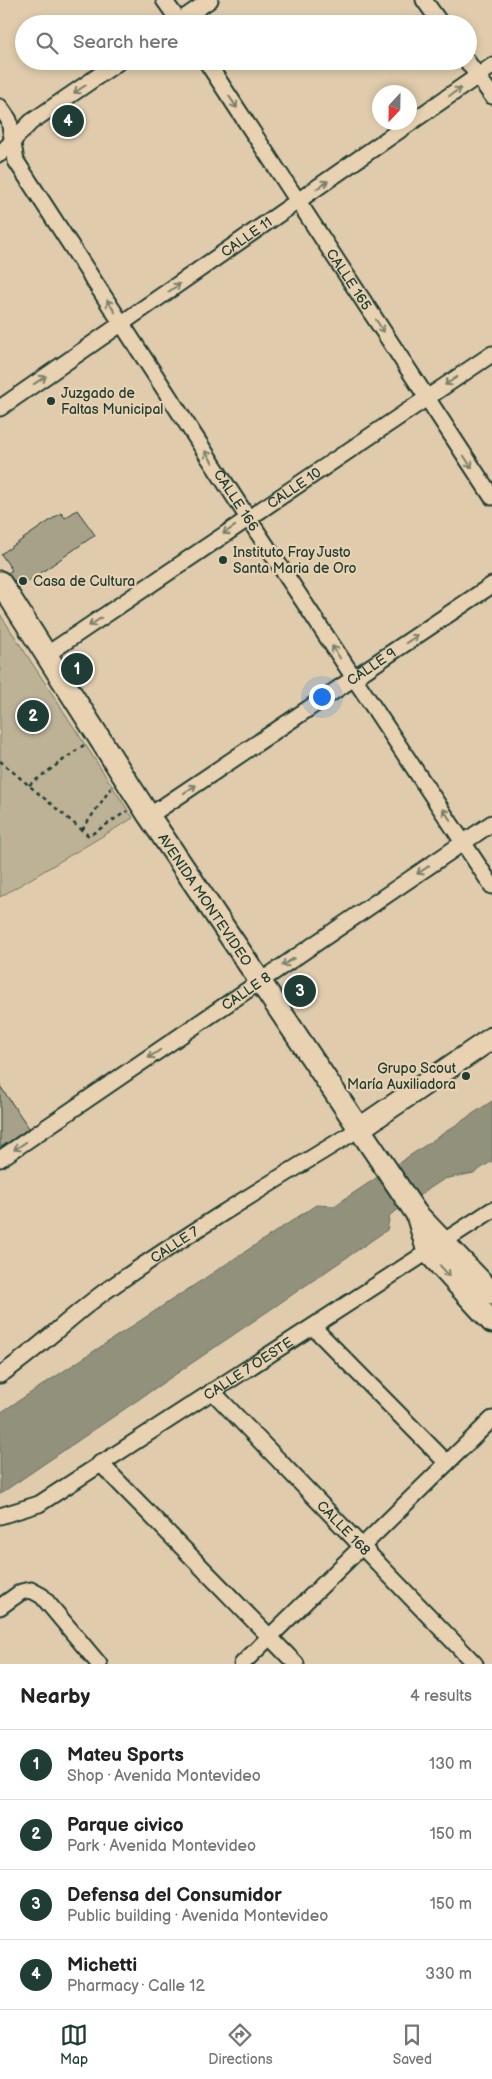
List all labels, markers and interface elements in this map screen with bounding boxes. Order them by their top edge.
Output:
search box [15,15,477,70]
icon: search [33,29,61,57]
text: Search here [73,31,178,54]
one-way arrow [73,84,87,94]
north arrow [372,85,417,130]
one-way arrow [448,87,462,97]
one-way arrow [228,95,238,109]
pin: 4 [52,102,84,140]
one-way arrow [314,180,328,190]
street label: CALLE 11 [218,214,275,261]
street label: CALLE 165 [323,246,375,313]
one-way arrow [167,283,181,293]
one-way arrow [105,299,116,313]
one-way arrow [375,318,385,332]
one-way arrow [33,375,47,385]
one-way arrow [445,376,459,386]
place label: Juzgado de Faltas Municipal [61,385,163,418]
marker: Juzgado de Faltas Municipal [45,395,57,407]
one-way arrow [203,450,214,464]
one-way arrow [464,454,474,468]
street label: CALLE 10 [264,464,324,512]
street label: CALLE 166 [210,466,263,535]
one-way arrow [223,525,237,535]
place label: Instituto Fray Justo Santa Maria de Oro [233,544,356,577]
marker: Instituto Fray Justo Santa Maria de Oro [217,554,229,566]
place label: Casa de Cultura [33,573,135,590]
marker: Casa de Cultura [17,575,29,587]
one-way arrow [88,617,102,627]
one-way arrow [404,634,418,644]
street label: CALLE 9 [344,644,399,689]
one-way arrow [331,645,341,659]
pin: 1 [61,650,93,688]
your location [309,684,335,710]
pin: 2 [17,697,49,735]
one-way arrow [182,783,196,793]
one-way arrow [442,808,452,822]
street label: AVENIDA MONTEVIDEO [154,830,256,970]
one-way arrow [416,865,430,875]
one-way arrow [282,957,296,967]
street label: CALLE 8 [219,969,274,1014]
pin: 3 [284,972,316,1010]
one-way arrow [148,1049,162,1059]
place label: Grupo Scout María Auxiliadora [347,1060,457,1093]
marker: Grupo Scout María Auxiliadora [460,1070,472,1082]
one-way arrow [13,1140,27,1151]
street label: CALLE 7 [147,1223,202,1267]
one-way arrow [439,1264,451,1277]
street label: CALLE 7 OESTE [201,1334,296,1404]
street label: CALLE 168 [313,1497,374,1559]
text: Nearby [20,1684,90,1709]
text: 4 results [410,1687,472,1706]
text: Mateu Sports [67,1744,184,1767]
text: 1 [33,1755,39,1774]
text: 130 m [429,1755,472,1774]
text: Shop · Avenida Montevideo [67,1767,261,1786]
text: Parque civico [67,1814,184,1837]
text: 2 [31,1825,41,1844]
text: 150 m [430,1825,472,1844]
text: Park · Avenida Montevideo [67,1837,256,1856]
text: Defensa del Consumidor [67,1884,282,1907]
text: 3 [31,1895,41,1914]
text: 150 m [430,1895,472,1914]
text: Public building · Avenida Montevideo [67,1907,328,1926]
text: Michetti [67,1954,137,1977]
text: 4 [31,1965,41,1984]
text: 330 m [425,1965,472,1984]
text: Pharmacy · Calle 12 [67,1977,205,1996]
tab: Map [60,2021,88,2068]
tab: Directions [208,2021,273,2068]
tab: Saved [393,2021,432,2068]

